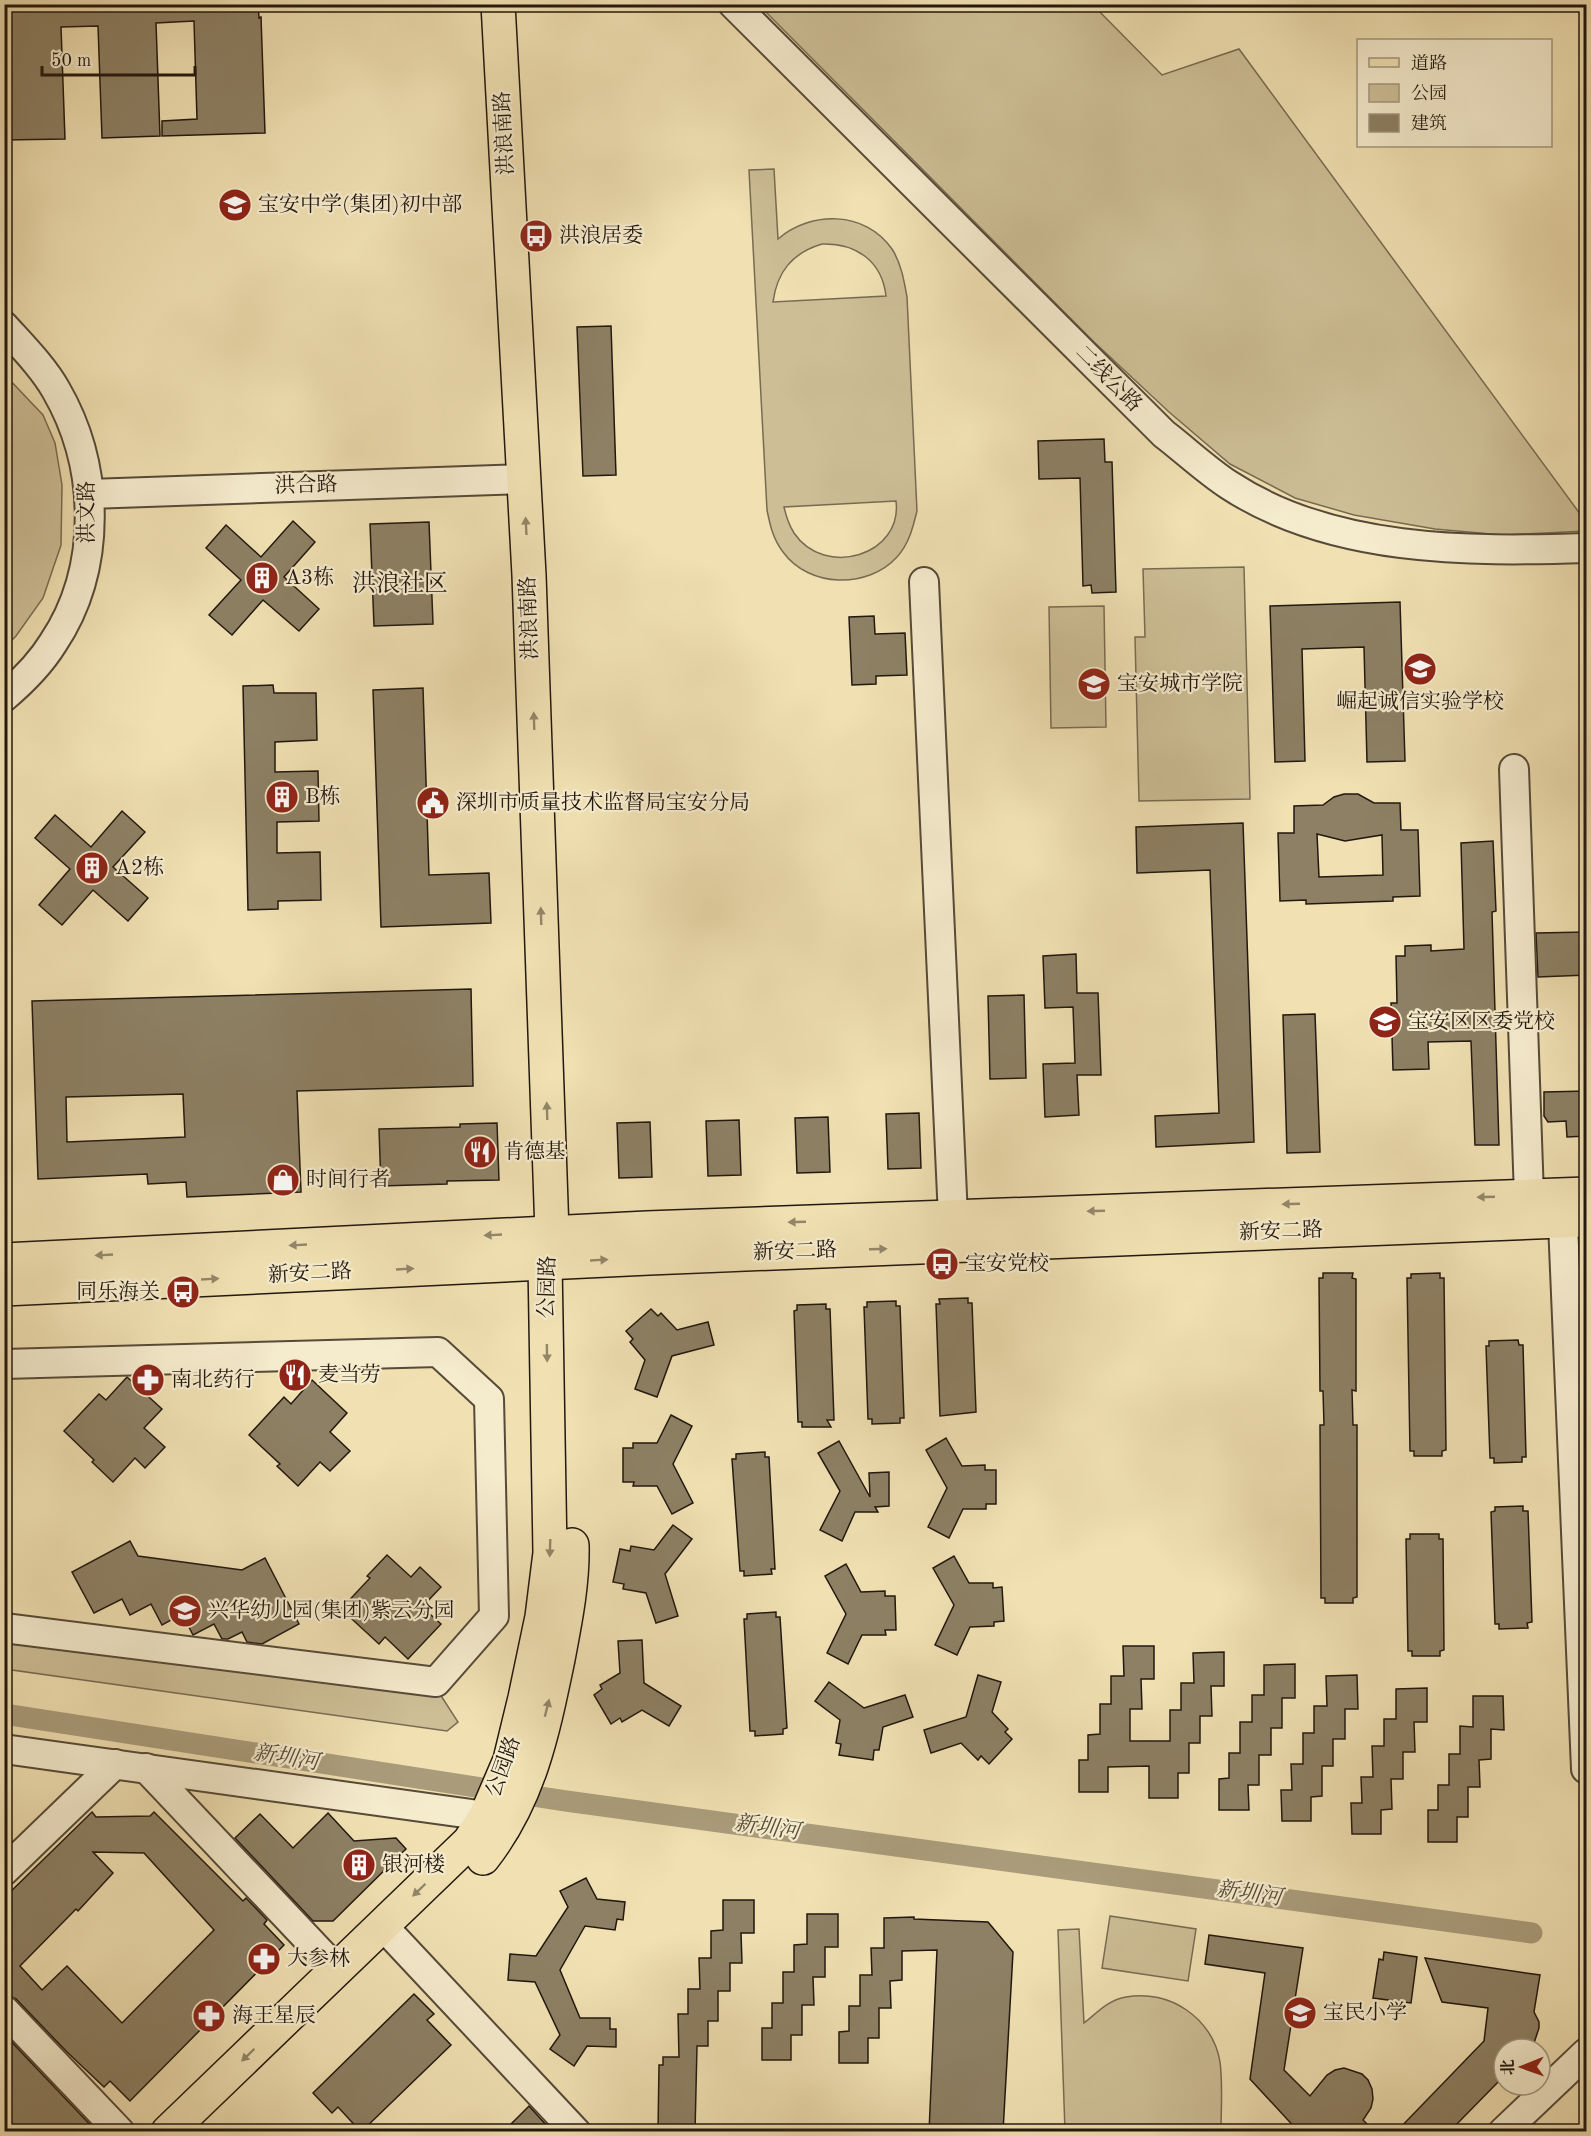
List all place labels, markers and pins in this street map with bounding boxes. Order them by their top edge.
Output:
school or university icon: 宝安中学(集团)初中部 [217,187,253,223]
place label: 宝安中学(集团)初中部 [258,193,463,216]
bus stop icon: 洪浪居委 [518,218,554,254]
place label: 洪浪居委 [559,224,643,247]
building icon: A3栋 [244,560,280,596]
place label: A3栋 [285,566,334,589]
school or university icon: 崛起诚信实验学校 [1402,651,1438,687]
school or university icon: 宝安城市学院 [1076,666,1112,702]
place label: 宝安城市学院 [1117,672,1243,695]
place label: 崛起诚信实验学校 [1336,690,1504,713]
building icon: B栋 [264,779,300,815]
place label: B栋 [305,785,341,808]
public building icon: 深圳市质量技术监督局宝安分局 [415,785,451,821]
place label: 深圳市质量技术监督局宝安分局 [456,791,750,814]
building icon: A2栋 [74,850,110,886]
place label: A2栋 [115,856,164,879]
school or university icon: 宝安区区委党校 [1367,1004,1403,1040]
place label: 宝安区区委党校 [1408,1010,1555,1033]
restaurant icon: 肯德基 [462,1134,498,1170]
place label: 肯德基 [503,1140,566,1163]
shop icon: 时间行者 [265,1162,301,1198]
place label: 时间行者 [306,1168,390,1191]
bus stop icon: 宝安党校 [924,1246,960,1282]
place label: 宝安党校 [965,1252,1049,1275]
bus stop icon: 同乐海关 [165,1274,201,1310]
place label: 同乐海关 [76,1280,160,1303]
restaurant icon: 麦当劳 [277,1357,313,1393]
pharmacy icon: 南北药行 [130,1362,166,1398]
place label: 麦当劳 [318,1363,381,1386]
place label: 南北药行 [171,1368,255,1391]
school or university icon: 兴华幼儿园(集团)紫云分园 [167,1593,203,1629]
place label: 兴华幼儿园(集团)紫云分园 [208,1599,455,1622]
building icon: 银河楼 [341,1847,377,1883]
place label: 银河楼 [382,1853,445,1876]
pharmacy icon: 大参林 [246,1941,282,1977]
place label: 大参林 [287,1947,350,1970]
school or university icon: 宝民小学 [1282,1995,1318,2031]
pharmacy icon: 海王星辰 [191,1998,227,2034]
place label: 宝民小学 [1323,2001,1407,2024]
place label: 海王星辰 [232,2004,316,2027]

